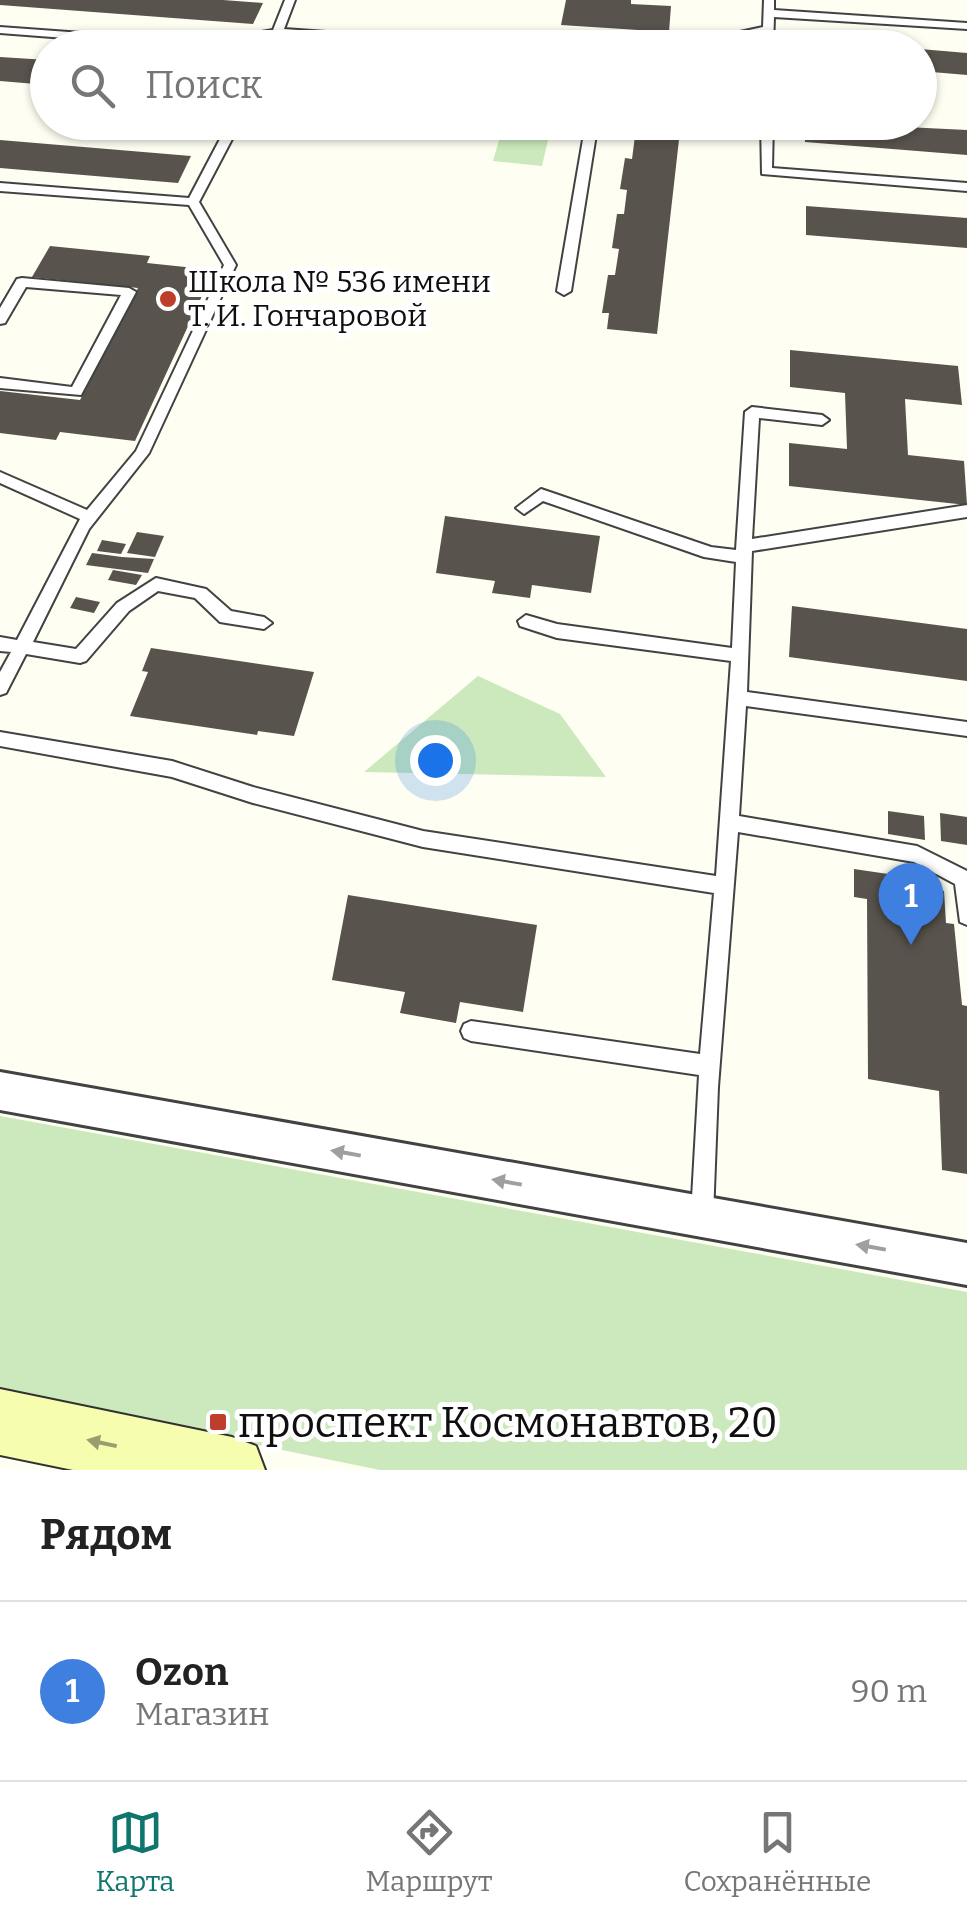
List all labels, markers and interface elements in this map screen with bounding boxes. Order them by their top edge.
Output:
search box [30,30,937,140]
icon: search [65,58,120,113]
text: Поиск [145,62,262,108]
place label: Школа № 536 имени Т. И. Гончаровой [188,264,491,334]
marker: Школа № 536 имени Т. И. Гончаровой [157,288,179,310]
your location [410,735,461,786]
pin: 1 [878,862,944,945]
one-way arrow [329,1145,361,1160]
one-way arrow [491,1174,523,1189]
one-way arrow [855,1239,886,1254]
place label: проспект Космонавтов, 20 [238,1398,778,1448]
marker: проспект Космонавтов, 20 [207,1411,229,1433]
one-way arrow [86,1435,117,1451]
text: Рядом [40,1510,172,1560]
text: Ozon [135,1649,228,1695]
text: 1 [66,1672,79,1710]
text: 90 m [851,1672,927,1710]
text: Магазин [135,1695,270,1733]
tab: Карта [96,1805,175,1898]
tab: Маршрут [366,1805,492,1898]
tab: Сохранённые [683,1805,871,1898]

